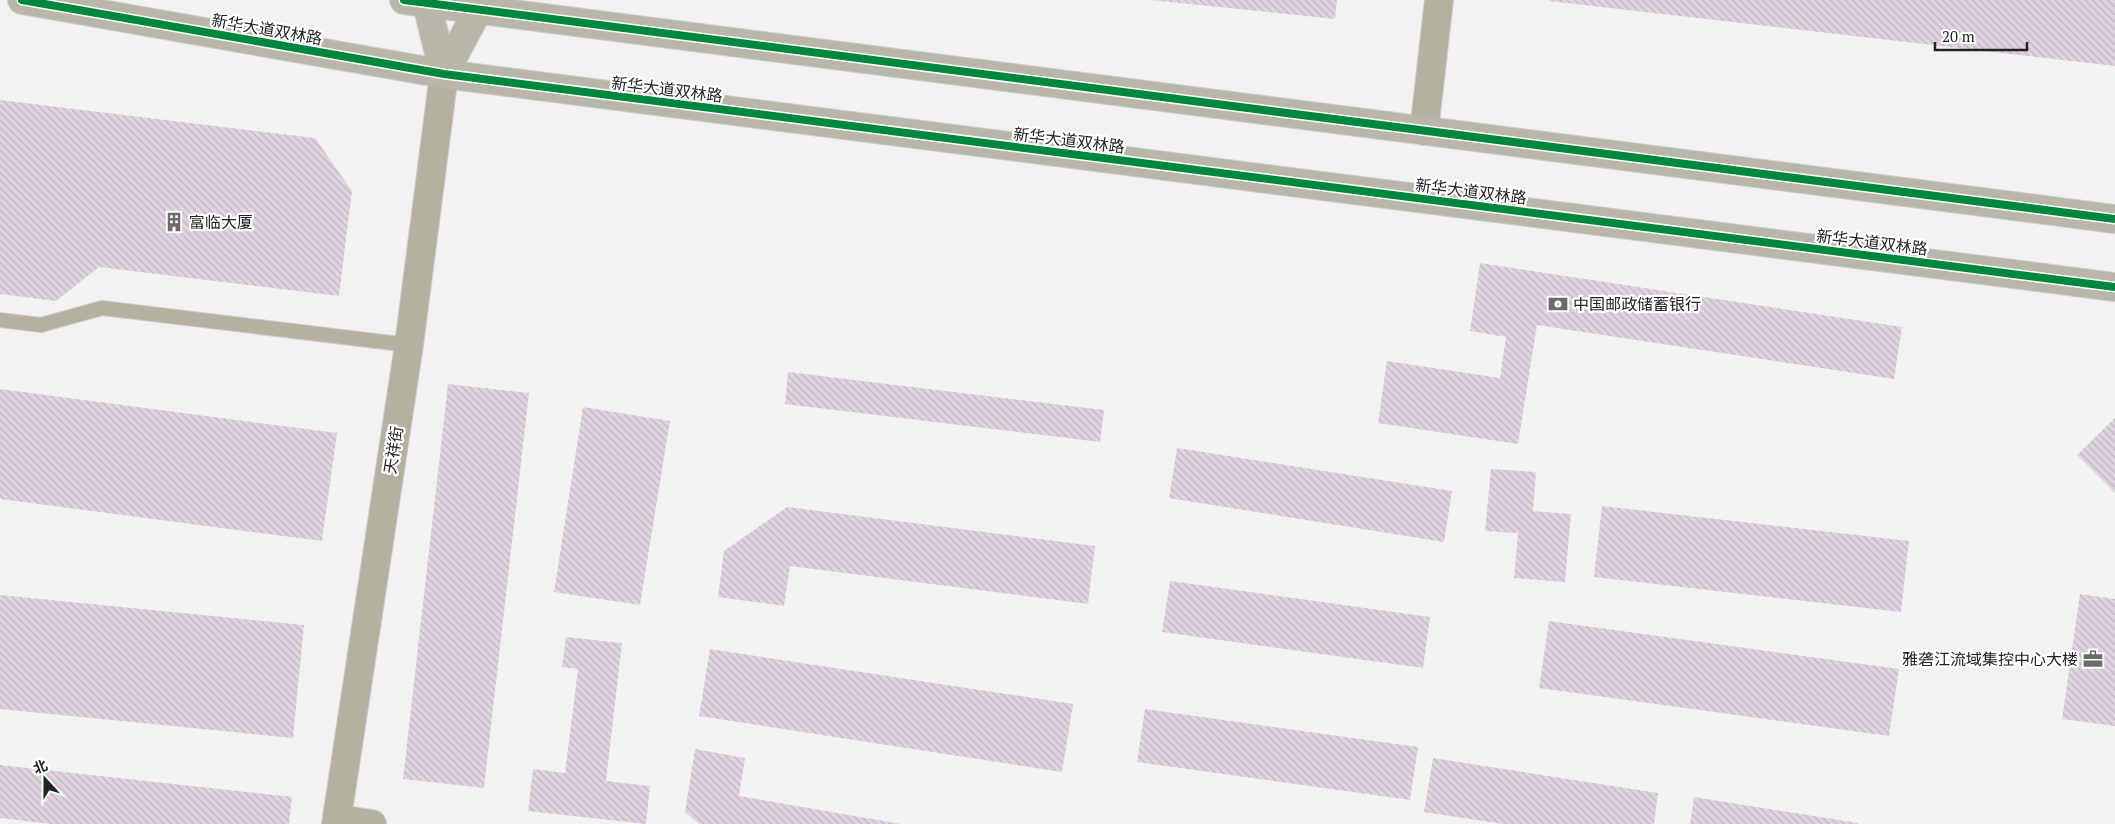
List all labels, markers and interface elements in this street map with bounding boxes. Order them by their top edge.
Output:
street label: 新华大道双林路 [210,8,324,50]
scale bar [1935,20,2028,52]
text: 20 m [1942,26,1975,46]
street label: 新华大道双林路 [610,71,724,107]
street label: 新华大道双林路 [1012,122,1126,158]
street label: 新华大道双林路 [1414,173,1528,209]
building icon: 富临大厦 [163,211,185,233]
place label: 富临大厦 [189,211,253,233]
street label: 新华大道双林路 [1815,224,1929,260]
bank icon: 中国邮政储蓄银行 [1547,293,1569,315]
place label: 中国邮政储蓄银行 [1573,293,1701,315]
street label: 天祥街 [378,425,408,475]
place label: 雅砻江流域集控中心大楼 [1902,648,2078,670]
office icon: 雅砻江流域集控中心大楼 [2082,648,2104,670]
north arrow [20,754,70,804]
text: 北 [30,755,50,778]

